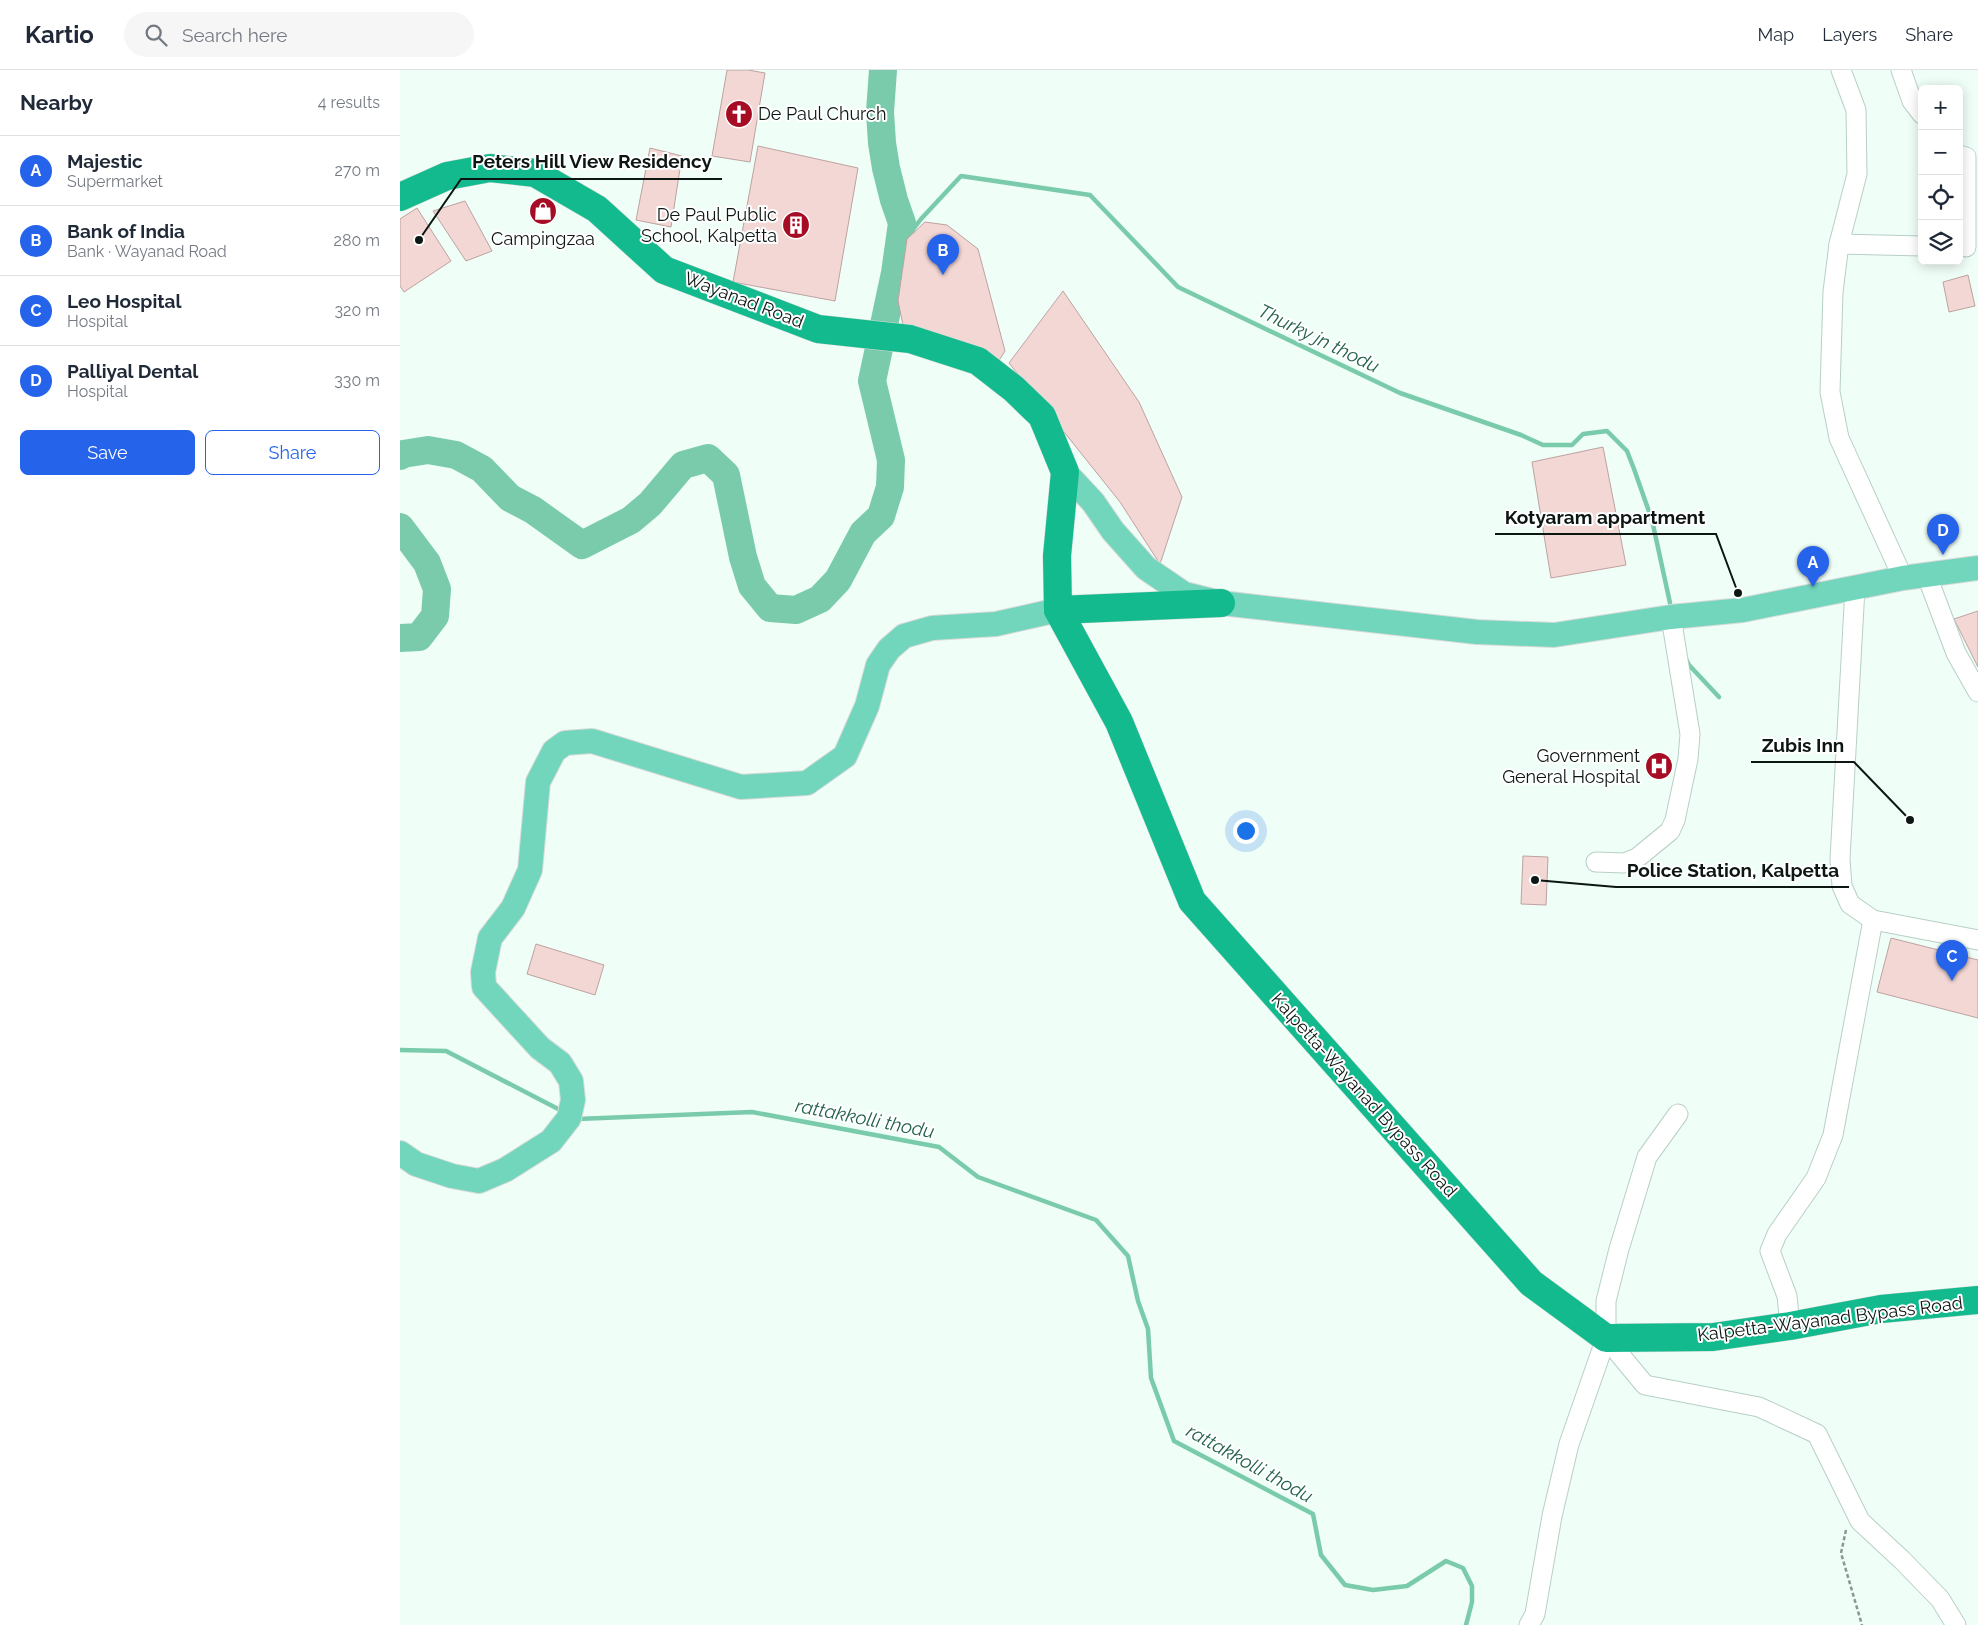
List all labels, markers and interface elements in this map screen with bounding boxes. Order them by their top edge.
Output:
search box [124,12,474,57]
text: Kartio [25,20,94,49]
icon: search [142,21,170,49]
text: Search here [182,24,287,46]
text: Map [1758,24,1794,45]
text: Layers [1822,24,1877,45]
text: Share [1905,24,1953,45]
map controls [1918,85,1963,265]
button: + [1918,85,1963,130]
text: Nearby [20,90,93,115]
text: 4 results [318,93,380,112]
church icon: De Paul Church [724,99,754,129]
place label: De Paul Church [758,103,887,124]
button: − [1918,130,1963,175]
callout: Peters Hill View Residency [461,145,722,179]
text: Majestic [67,150,143,172]
text: Peters Hill View Residency [472,150,713,172]
text: A [31,161,41,180]
text: 270 m [335,161,380,180]
text: Supermarket [67,172,163,191]
button: locate [1918,175,1963,220]
shop icon: Campingzaa [528,196,558,226]
place label: De Paul Public School, Kalpetta [641,204,777,246]
building icon: De Paul Public School, Kalpetta [781,210,811,240]
text: Bank of India [67,220,185,242]
button: layers [1918,220,1963,265]
place label: Campingzaa [491,228,595,249]
text: B [31,231,41,250]
text: 280 m [334,231,380,250]
pin: B [927,234,959,275]
text: Bank · Wayanad Road [67,242,227,261]
street label: Wayanad Road [682,267,807,332]
text: Leo Hospital [67,290,181,312]
water label: Thurky jn thodu [1255,299,1383,377]
text: C [31,301,41,320]
text: 320 m [335,301,380,320]
text: Hospital [67,312,128,331]
text: Palliyal Dental [67,360,198,382]
text: D [30,371,42,390]
text: 330 m [334,371,380,390]
text: Hospital [67,382,128,401]
button: Save [20,430,195,475]
button: Share [205,430,380,475]
callout: Kotyaram appartment [1495,500,1716,534]
text: Kotyaram appartment [1505,506,1706,528]
pin: D [1927,514,1959,555]
pin: A [1797,546,1829,587]
callout: Zubis Inn [1751,728,1854,762]
text: Zubis Inn [1762,734,1844,756]
place label: Government General Hospital [1502,745,1640,787]
hospital icon: Government General Hospital [1644,751,1674,781]
your location [1233,818,1259,844]
callout: Police Station, Kalpetta [1616,853,1849,887]
text: Police Station, Kalpetta [1627,859,1839,881]
pin: C [1936,940,1968,981]
street label: Kalpetta-Wayanad Bypass Road [1267,988,1462,1201]
water label: rattakkolli thodu [794,1094,936,1142]
street label: Kalpetta-Wayanad Bypass Road [1696,1292,1964,1345]
water label: rattakkolli thodu [1183,1419,1317,1507]

